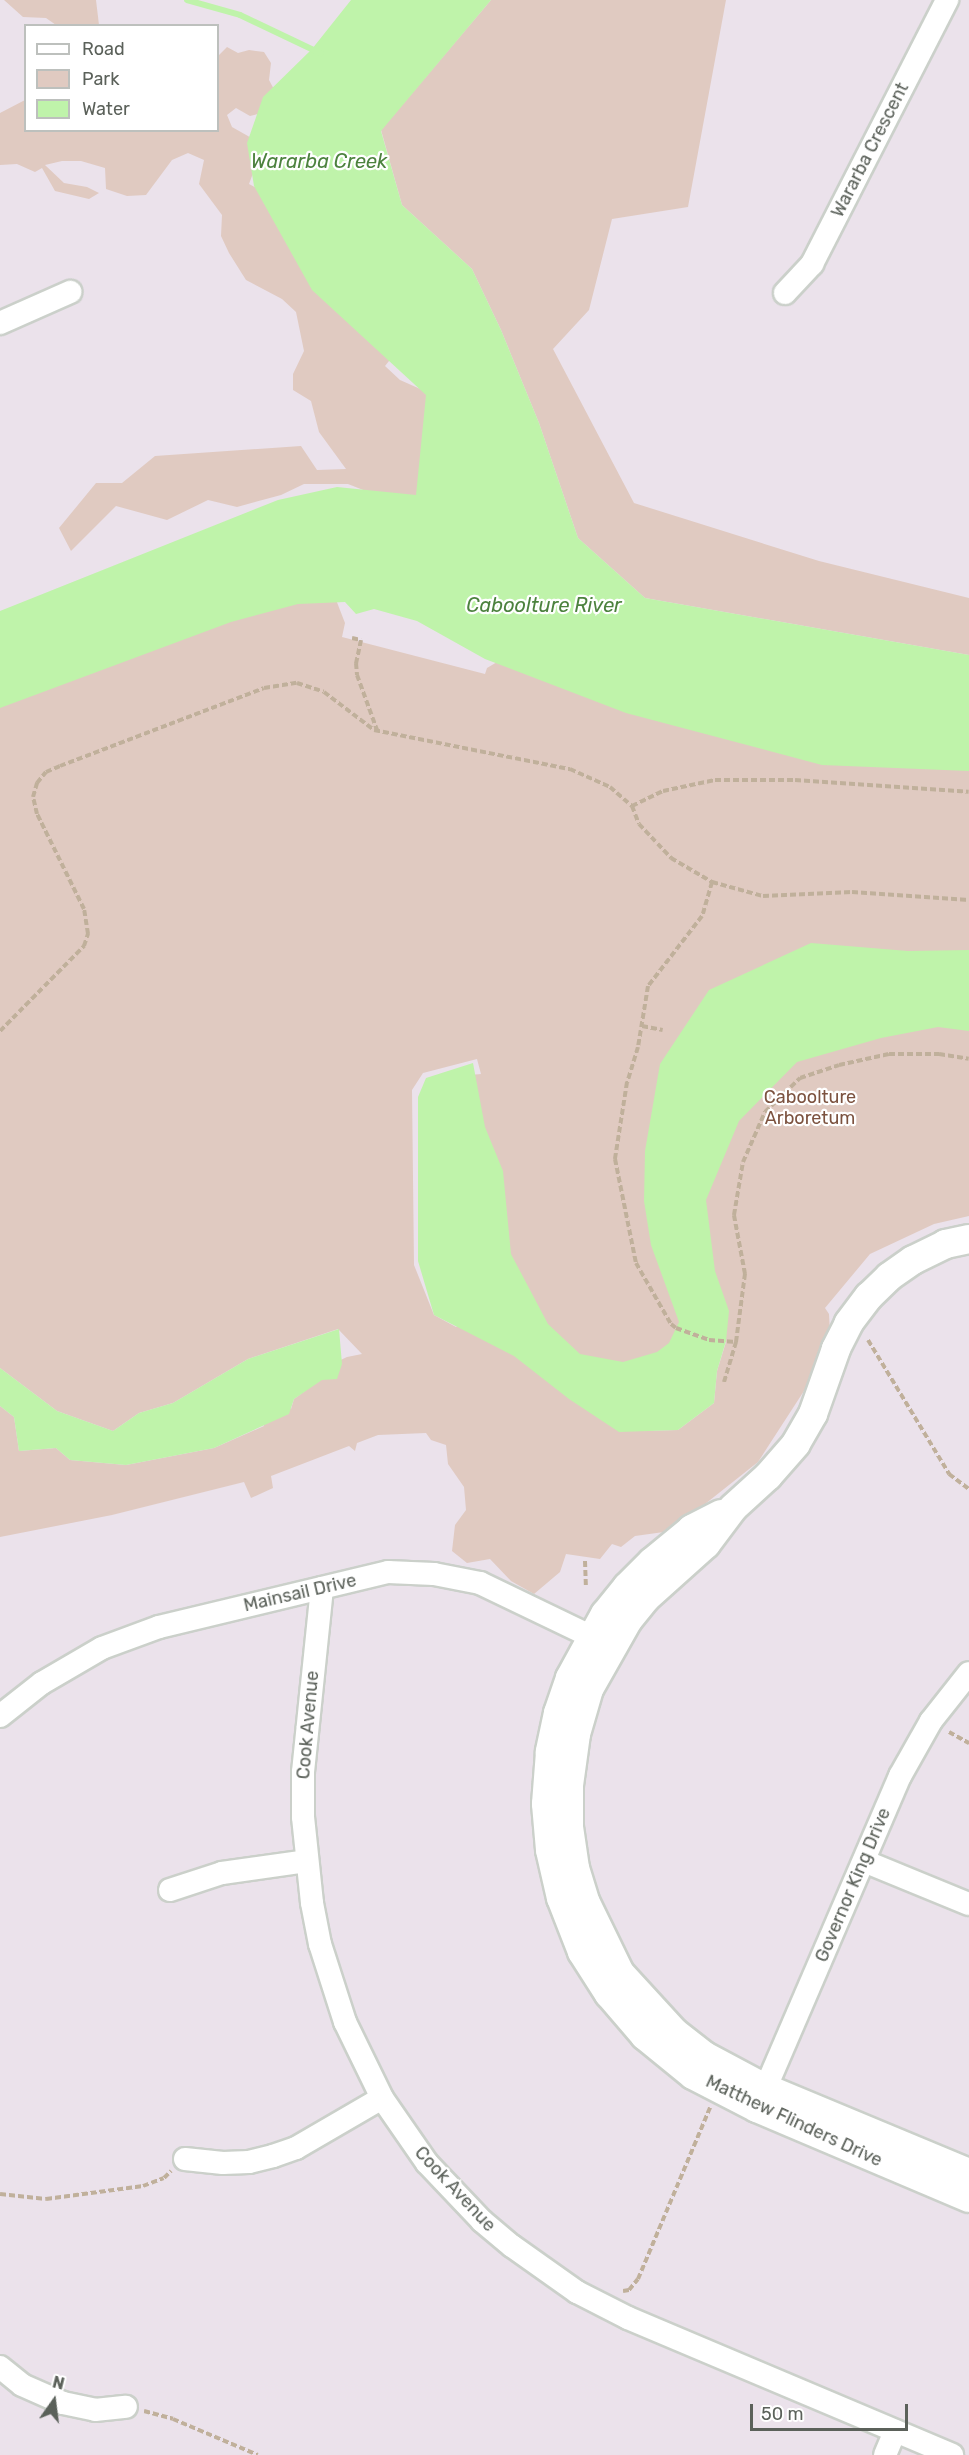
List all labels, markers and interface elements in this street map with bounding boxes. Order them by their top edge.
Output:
legend [24,24,219,132]
text: Road [82,38,125,60]
text: Park [82,68,119,90]
street label: Wararba Crescent [827,79,913,221]
text: Water [82,98,130,120]
water label: Wararba Creek [251,149,387,173]
water label: Caboolture River [466,593,622,617]
park label: Caboolture Arboretum [764,1087,856,1130]
street label: Mainsail Drive [242,1570,358,1616]
street label: Cook Avenue [292,1670,324,1780]
street label: Governor King Drive [811,1804,895,1966]
street label: Matthew Flinders Drive [702,2071,886,2171]
street label: Cook Avenue [410,2142,500,2236]
north arrow [24,2371,84,2431]
text: N [51,2372,66,2394]
scale bar [753,2392,910,2430]
text: 50 m [761,2403,804,2425]

